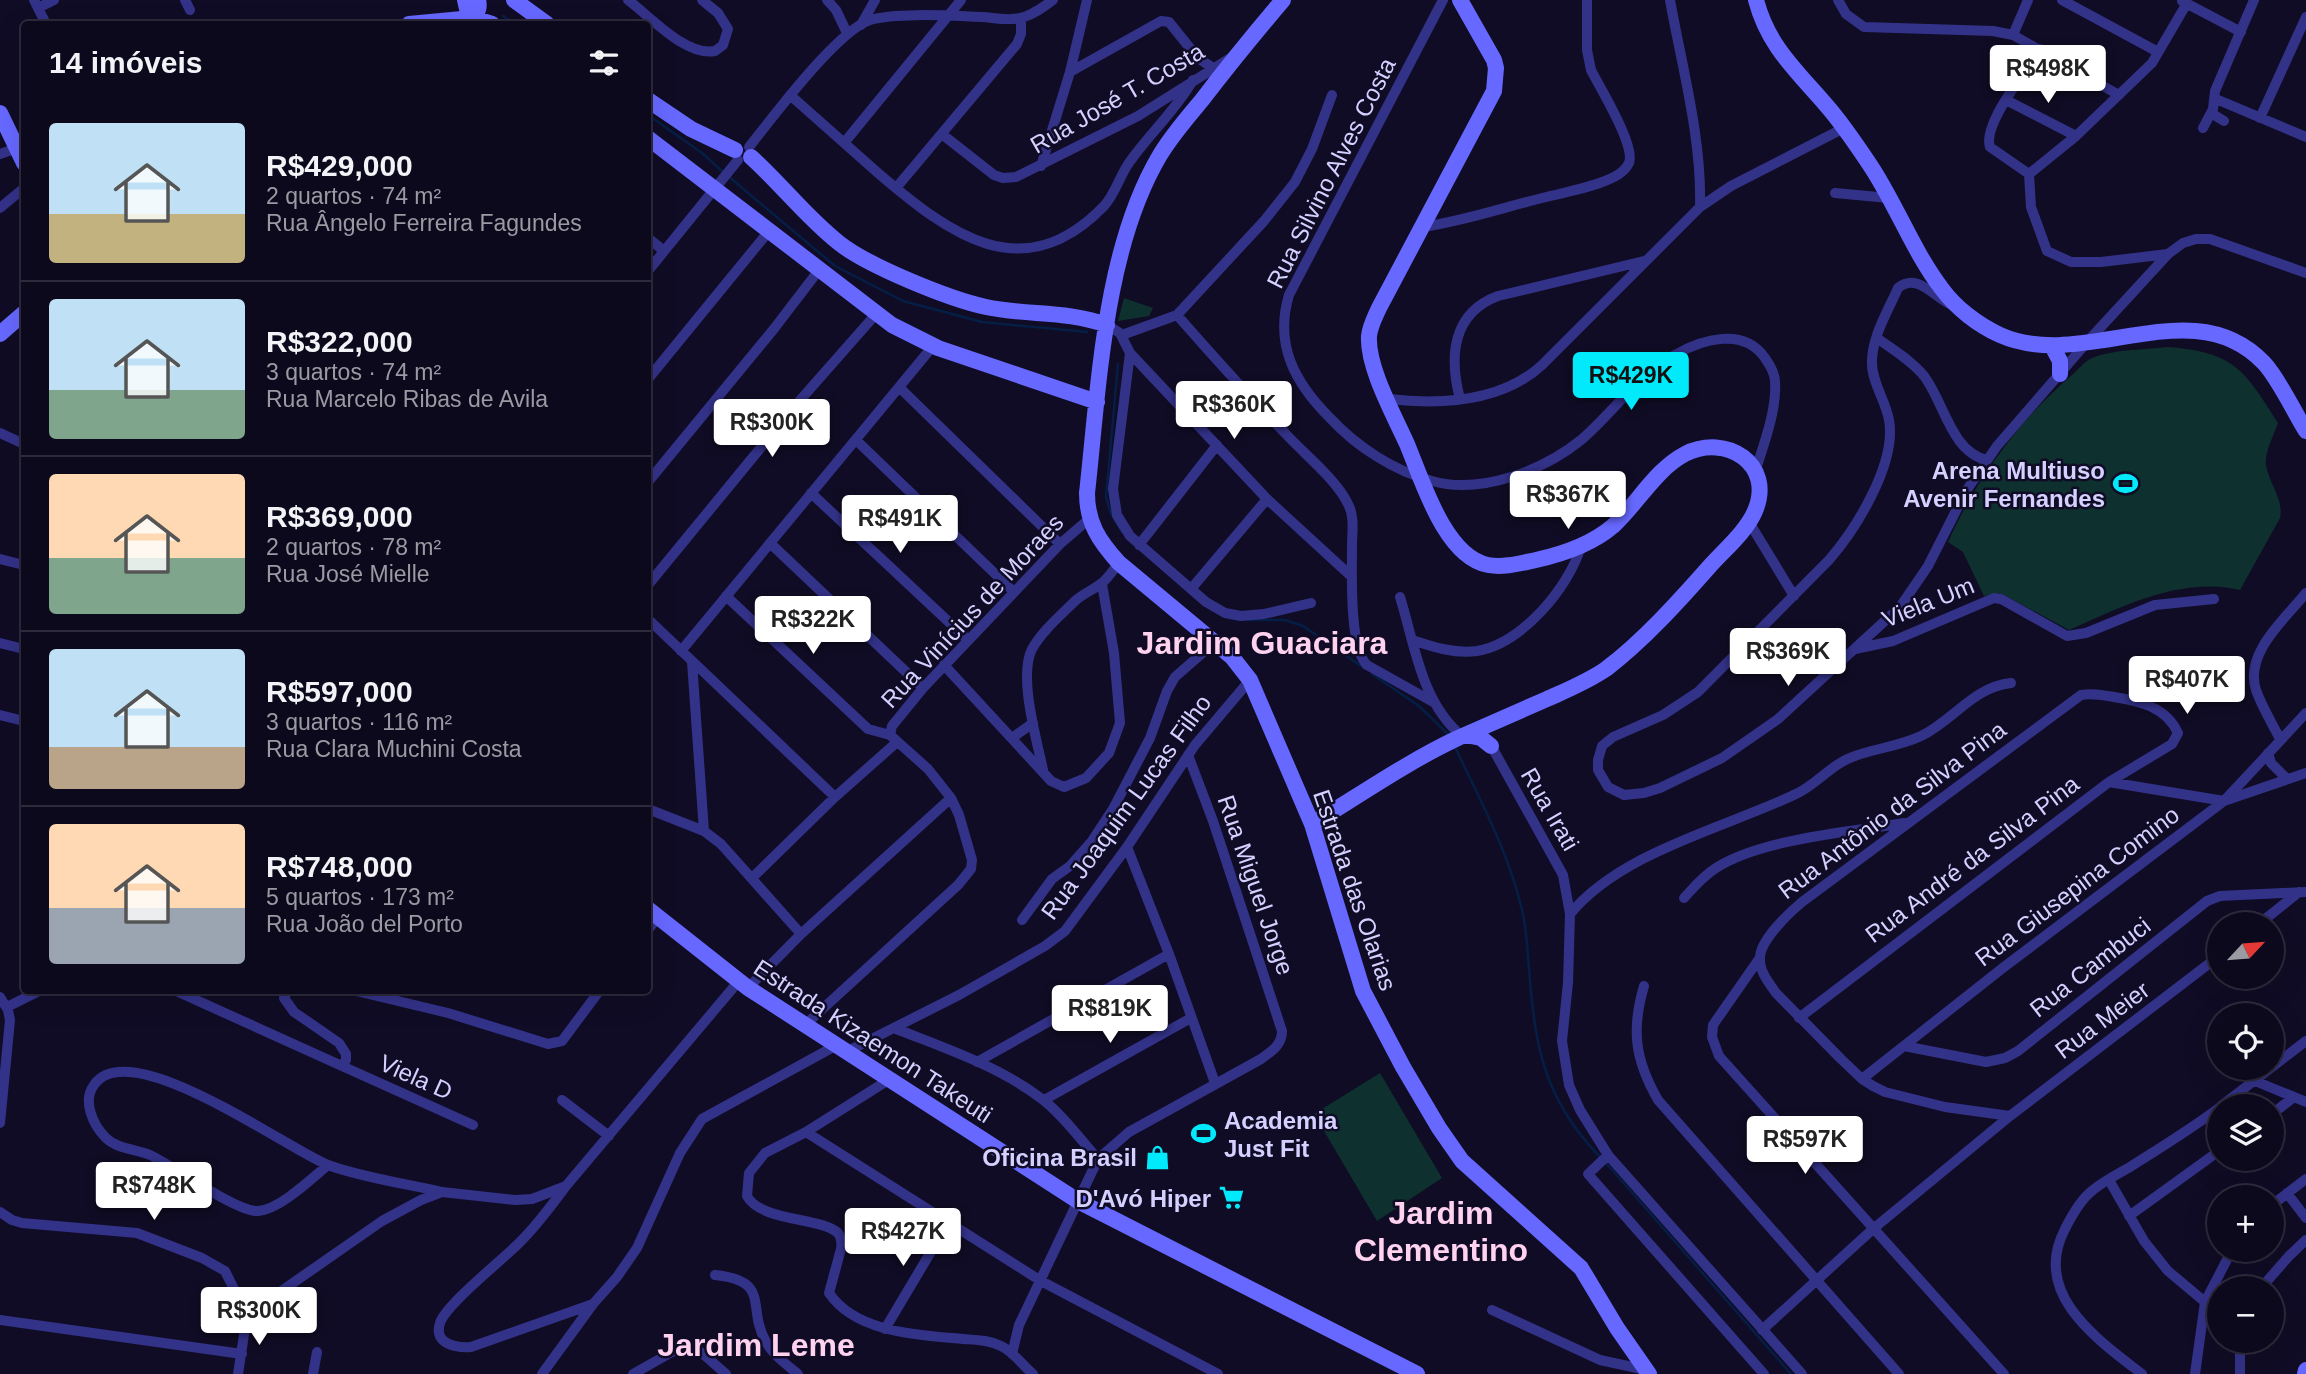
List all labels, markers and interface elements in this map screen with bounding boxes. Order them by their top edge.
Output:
street label: Rua José T. Costa [1026,37,1209,159]
icon: filters [585,44,623,82]
text: 14 imóveis [49,46,202,79]
pin: R$498K [1991,46,2105,105]
street label: Rua Silvino Alves Costa [1261,53,1401,293]
text: R$498K [2006,55,2090,81]
text: R$429,000 [266,149,413,182]
icon: home [105,151,189,235]
text: 2 quartos · 74 m² [266,183,441,209]
text: Rua Ângelo Ferreira Fagundes [266,210,582,236]
text: R$322,000 [266,325,413,358]
icon: home [105,327,189,411]
pin: R$429K [1574,352,1688,412]
text: 3 quartos · 74 m² [266,359,441,385]
text: R$429K [1589,362,1673,388]
pin: R$360K [1177,382,1291,441]
text: Rua Marcelo Ribas de Avila [266,386,548,412]
text: R$360K [1192,391,1276,417]
pin: R$300K [715,400,829,459]
text: R$300K [730,409,814,435]
place label: Arena Multiuso Avenir Fernandes [1903,457,2105,512]
sports icon: Arena Multiuso Avenir Fernandes [2111,470,2139,498]
pin: R$367K [1511,472,1625,531]
text: R$367K [1526,481,1610,507]
pin: R$491K [843,496,957,555]
text: R$369,000 [266,500,413,533]
icon: home [105,502,189,586]
text: R$491K [858,505,942,531]
street label: Rua Vinícius de Moraes [875,509,1069,713]
text: 2 quartos · 78 m² [266,534,441,560]
text: Rua José Mielle [266,561,430,587]
street label: Viela Um [1878,571,1978,633]
pin: R$322K [756,596,870,656]
text: R$322K [771,606,855,632]
district label: Jardim Guaciara [1137,625,1388,661]
pin: R$369K [1731,628,1845,688]
text: R$369K [1746,638,1830,664]
pin: R$407K [2130,656,2244,716]
text: R$407K [2145,666,2229,692]
text: R$597,000 [266,675,413,708]
icon: home [105,677,189,761]
street label: Rua Joaquim Lucas Filho [1035,690,1217,924]
text: 3 quartos · 116 m² [266,709,452,735]
street label: Rua Antônio da Silva Pina [1773,715,2011,904]
text: Rua Clara Muchini Costa [266,736,522,762]
street label: Rua Irati [1516,763,1584,855]
street label: Rua André da Silva Pina [1860,770,2085,948]
street label: Estrada das Olarias [1308,786,1402,994]
street label: Rua Miguel Jorge [1213,792,1299,978]
street label: Rua Giusepina Comino [1970,801,2184,971]
text: R$748,000 [266,850,413,883]
icon: home [105,852,189,936]
text: 5 quartos · 173 m² [266,884,454,910]
text: Rua João del Porto [266,911,463,937]
street label: Rua Cambuci [2024,912,2156,1022]
north arrow [2207,912,2284,989]
map controls [2207,912,2284,1353]
street label: Estrada Kizaemon Takeuti [749,954,997,1128]
street label: Rua Meier [2050,976,2154,1064]
pin: R$819K [1053,986,1167,1045]
text: R$819K [1068,995,1152,1021]
button: locate [2207,1003,2284,1080]
street label: Viela D [375,1049,457,1105]
button: layers [2207,1094,2284,1171]
place label: Academia Just Fit [1224,1107,1338,1162]
pin: R$597K [1748,1116,1862,1176]
sports icon: Academia Just Fit [1190,1120,1218,1148]
text: R$597K [1763,1126,1847,1152]
shop icon: Oficina Brasil [1143,1143,1171,1171]
place label: Oficina Brasil [982,1144,1137,1171]
pin: R$748K [97,1162,211,1222]
text: R$748K [112,1172,196,1198]
supermarket icon: D'Avó Hiper [1217,1184,1245,1212]
place label: D'Avó Hiper [1075,1185,1211,1212]
button: + [2207,1185,2284,1262]
district label: Jardim Clementino [1354,1195,1528,1268]
pin: R$427K [846,1208,960,1268]
text: R$427K [861,1218,945,1244]
button: − [2207,1276,2284,1353]
pin: R$300K [202,1288,316,1347]
text: R$300K [217,1297,301,1323]
district label: Jardim Leme [657,1327,855,1363]

